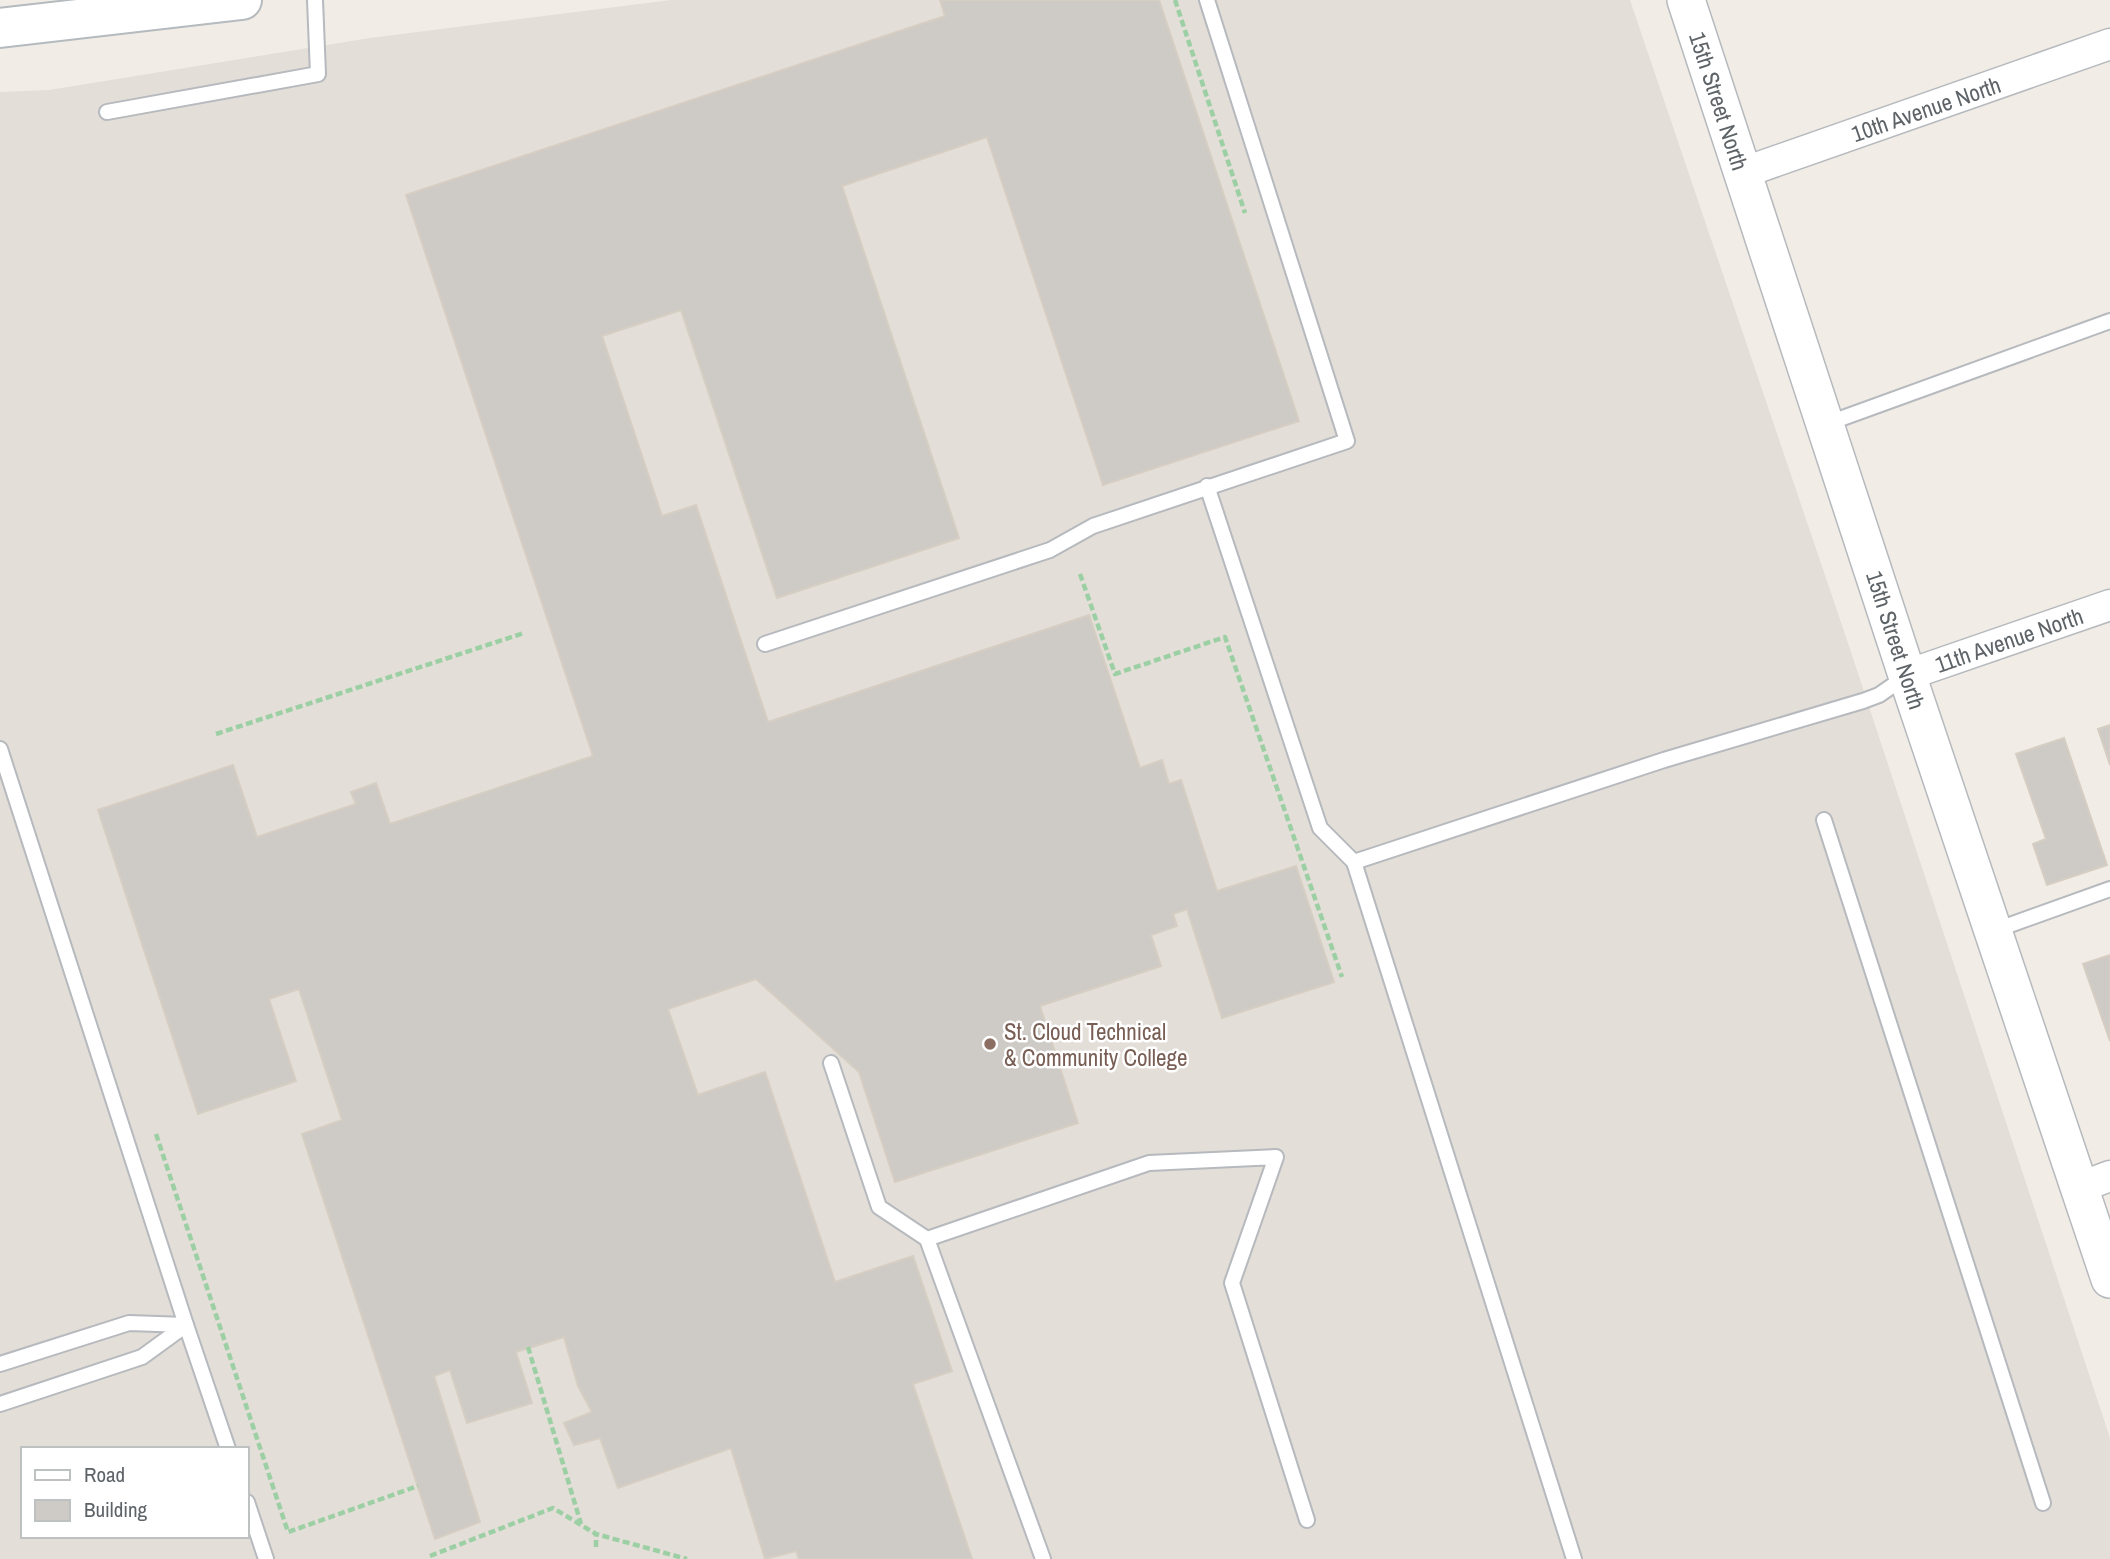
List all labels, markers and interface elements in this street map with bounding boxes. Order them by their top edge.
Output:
street label: 15th Street North [1682,28,1756,174]
street label: 10th Avenue North [1847,69,2005,149]
street label: 15th Street North [1859,567,1933,713]
street label: 11th Avenue North [1931,600,2087,680]
place label: St. Cloud Technical & Community College [1004,1016,1187,1073]
marker: St. Cloud Technical & Community College [982,1036,998,1052]
legend [21,1447,248,1538]
text: Road [84,1460,125,1489]
text: Building [84,1495,148,1524]

